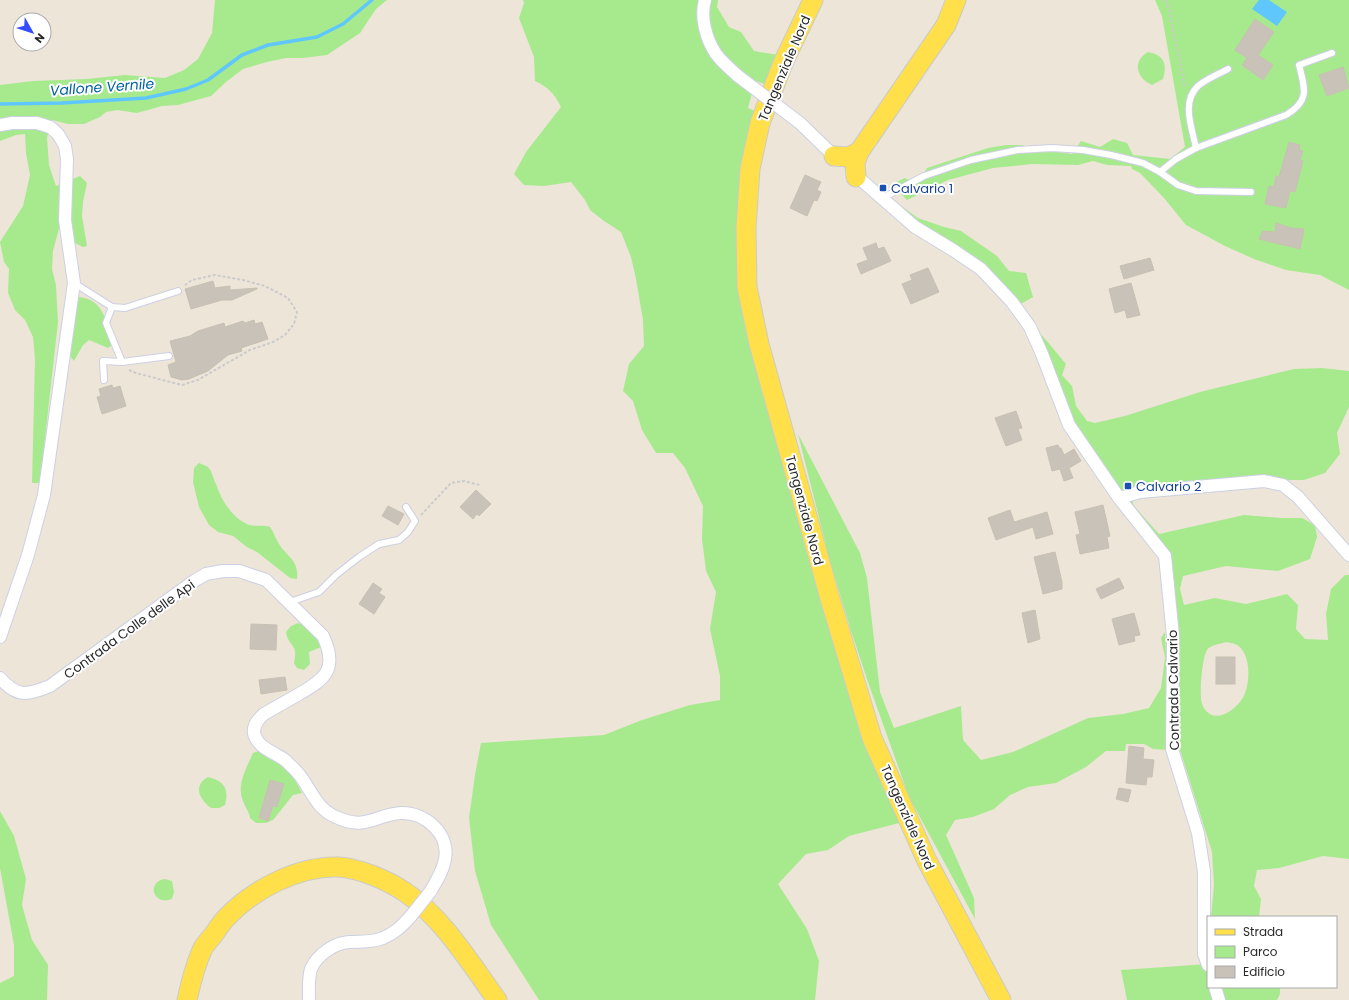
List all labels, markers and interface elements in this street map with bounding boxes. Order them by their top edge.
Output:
north arrow [12,12,52,52]
street label: Tangenziale Nord [754,12,815,124]
text: N [31,30,49,47]
water label: Vallone Vernile [49,73,155,101]
place label: Calvario 1 [891,179,953,198]
marker: Calvario 1 [878,183,888,193]
street label: Tangenziale Nord [781,453,828,567]
place label: Calvario 2 [1136,477,1201,496]
marker: Calvario 2 [1123,481,1133,491]
street label: Contrada Colle delle Api [60,575,199,683]
street label: Contrada Calvario [1163,630,1184,750]
street label: Tangenziale Nord [876,762,939,873]
legend [1207,916,1337,988]
text: Strada [1243,923,1283,940]
text: Parco [1243,943,1278,960]
text: Edificio [1243,963,1285,980]

